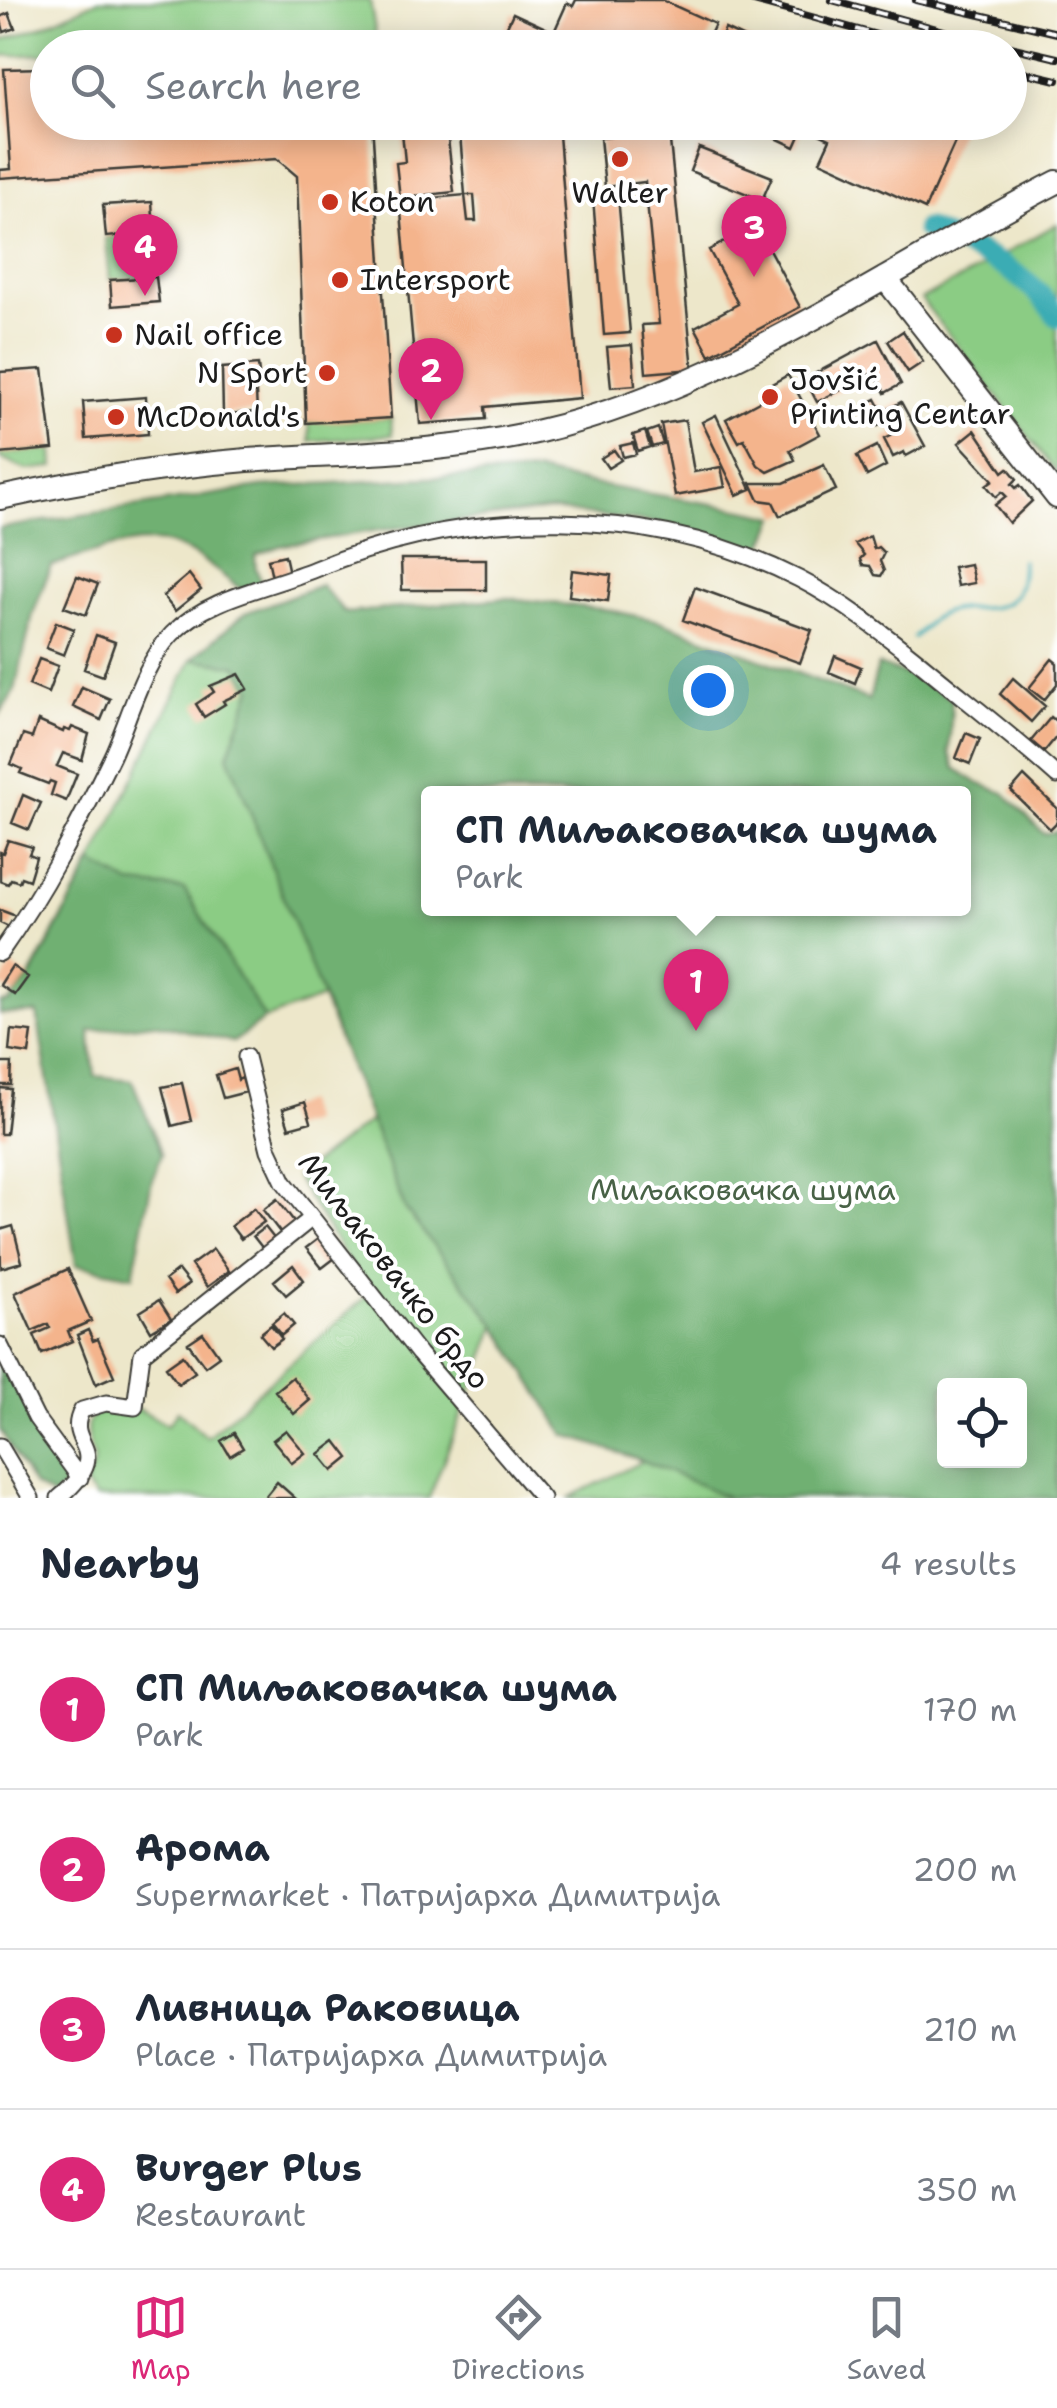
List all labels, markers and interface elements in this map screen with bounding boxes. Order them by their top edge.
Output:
search box [30,30,1027,140]
icon: search [65,58,120,113]
text: Search here [145,60,362,111]
marker: Walter [609,148,631,170]
place label: Walter [571,172,669,213]
place label: Koton [350,181,435,222]
marker: Koton [319,191,341,213]
pin: 3 [722,194,786,277]
pin: 4 [112,214,178,296]
place label: Intersport [360,259,511,300]
marker: Intersport [329,269,351,291]
place label: Nail office [134,314,283,355]
marker: Nail office [103,324,125,346]
pin: 2 [398,338,464,420]
place label: N Sport [197,352,307,393]
place label: Jovšić Printing Centar [790,359,1011,434]
marker: N Sport [316,362,338,384]
marker: Jovšić Printing Centar [759,386,781,408]
place label: McDonald's [136,396,301,437]
marker: McDonald's [105,406,127,428]
your location [683,665,734,716]
popup [421,786,971,916]
text: СП Миљаковачка шума [455,804,937,855]
text: Park [455,855,524,898]
pin: 1 [664,948,728,1031]
street label: Миљаковачко брдо [289,1144,500,1398]
park label: Миљаковачка шума [590,1169,896,1210]
map controls [937,1378,1027,1468]
button: locate [937,1378,1027,1468]
text: Nearby [40,1535,200,1591]
text: 4 results [880,1542,1017,1585]
text: СП Миљаковачка шума [135,1662,617,1713]
text: 1 [65,1688,80,1731]
text: 170 m [923,1688,1017,1731]
text: Park [135,1713,204,1756]
text: Арома [135,1822,270,1873]
text: 2 [61,1848,84,1891]
text: 200 m [913,1848,1017,1891]
text: Supermarket · Патријарха Димитрија [135,1873,720,1916]
text: Ливница Раковица [135,1982,520,2033]
text: 3 [61,2008,84,2051]
text: 210 m [923,2008,1017,2051]
text: Place · Патријарха Димитрија [135,2033,607,2076]
text: Burger Plus [135,2142,362,2193]
text: 4 [61,2168,84,2211]
text: 350 m [915,2168,1017,2211]
text: Restaurant [135,2193,306,2236]
tab: Map [131,2290,191,2388]
tab: Directions [452,2290,585,2388]
tab: Saved [847,2290,926,2388]

